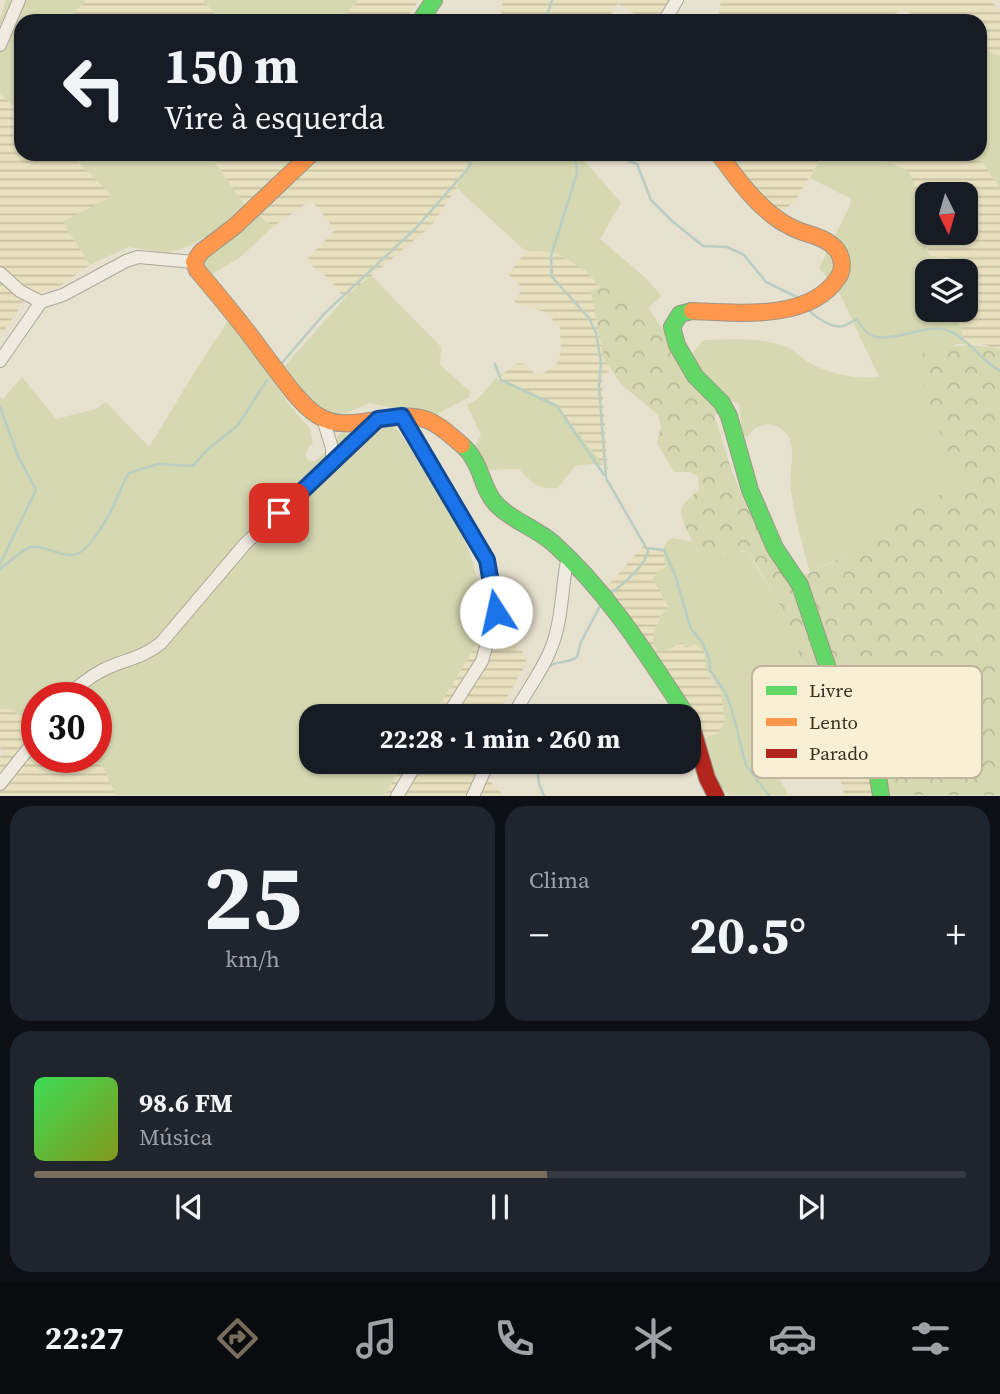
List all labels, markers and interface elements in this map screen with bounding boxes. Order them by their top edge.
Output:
text: 150 m [164,32,299,99]
icon: left [49,42,140,133]
text: Vire à esquerda [164,96,385,140]
north arrow [915,182,978,245]
map controls [915,182,978,322]
button: layers [915,259,978,322]
pin [249,483,309,543]
icon: arrive [260,494,298,532]
position arrow [459,575,533,649]
legend [752,666,982,778]
text: Livre [809,677,853,703]
speed limit sign: 30 [21,682,112,773]
text: Lento [809,709,858,735]
text: 22:28 · 1 min · 260 m [380,721,620,757]
text: Parado [809,740,868,766]
text: 25 [203,835,302,959]
text: Clima [529,864,590,896]
text: 20.5° [689,899,806,970]
text: − [529,909,549,961]
text: + [946,909,966,961]
text: km/h [225,943,280,975]
text: 98.6 FM [139,1085,233,1121]
text: Música [139,1121,212,1153]
icon: previous [170,1188,208,1226]
icon: pause [481,1188,519,1226]
icon: next [792,1188,830,1226]
icon: directions [213,1314,262,1363]
icon: music [352,1314,401,1363]
icon: phone [490,1314,539,1363]
icon: climate [629,1314,678,1363]
icon: car [768,1314,817,1363]
icon: filters [906,1314,955,1363]
text: 22:27 [45,1316,124,1360]

